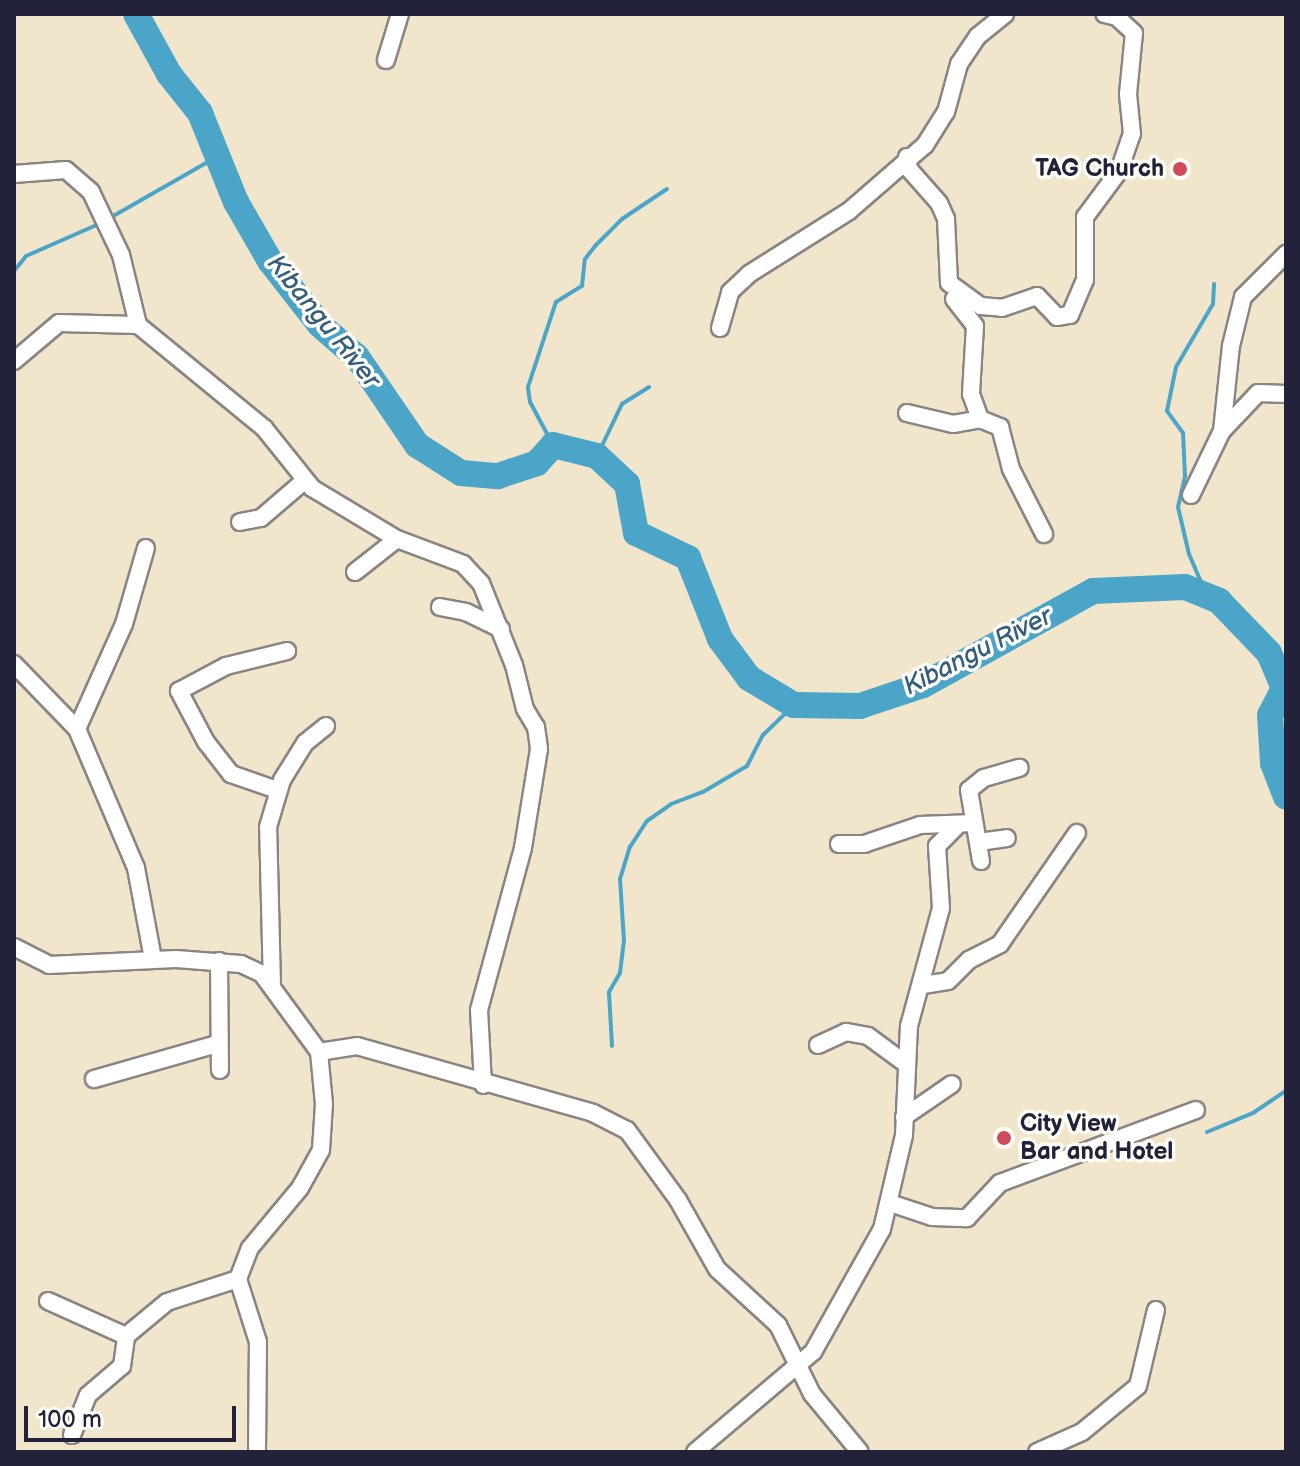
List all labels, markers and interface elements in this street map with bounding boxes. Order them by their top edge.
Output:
place label: TAG Church [1035,155,1164,183]
marker: TAG Church [1171,160,1189,178]
water label: Kibangu River [260,249,386,395]
water label: Kibangu River [898,601,1058,703]
place label: City View Bar and Hotel [1020,1110,1173,1166]
marker: City View Bar and Hotel [995,1129,1013,1147]
scale bar [28,1390,240,1440]
text: 100 m [38,1405,102,1434]

